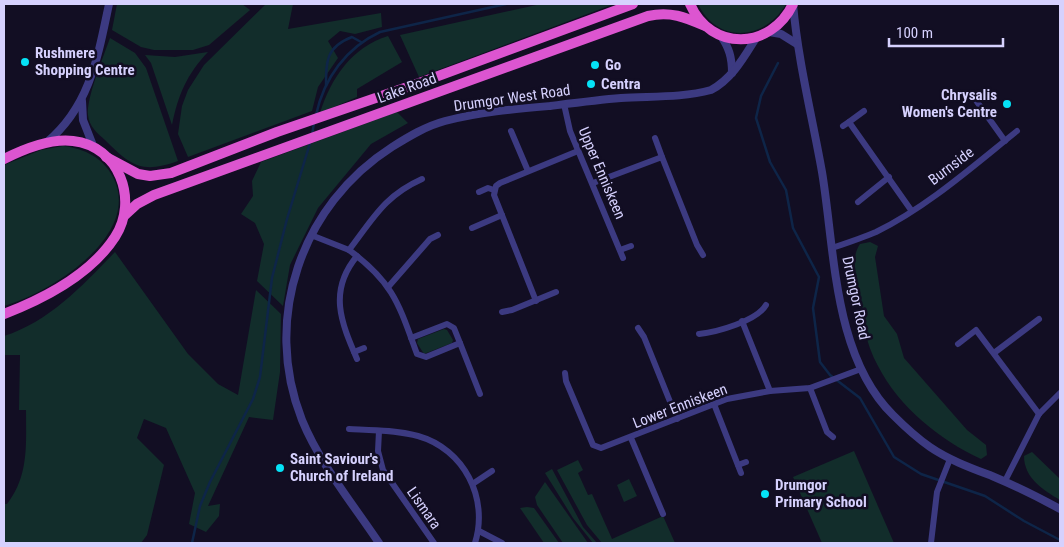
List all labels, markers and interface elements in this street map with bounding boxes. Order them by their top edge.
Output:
scale bar [889,15,1003,47]
text: 100 m [896,24,933,42]
place label: Rushmere Shopping Centre [35,44,135,79]
marker: Rushmere Shopping Centre [19,56,31,68]
place label: Go [605,56,621,74]
marker: Go [589,59,601,71]
street label: Lake Road [375,69,439,107]
place label: Centra [601,75,641,93]
marker: Centra [585,78,597,90]
street label: Drumgor West Road [452,81,572,115]
place label: Chrysalis Women's Centre [902,86,997,121]
marker: Chrysalis Women's Centre [1001,98,1013,110]
street label: Upper Enniskeen [574,124,630,222]
street label: Burnside [925,143,977,189]
street label: Drumgor Road [838,255,874,341]
street label: Lower Enniskeen [630,380,730,432]
place label: Saint Saviour's Church of Ireland [290,450,393,485]
marker: Saint Saviour's Church of Ireland [274,462,286,474]
place label: Drumgor Primary School [775,476,867,511]
street label: Lismara [403,483,445,533]
marker: Drumgor Primary School [759,488,771,500]

